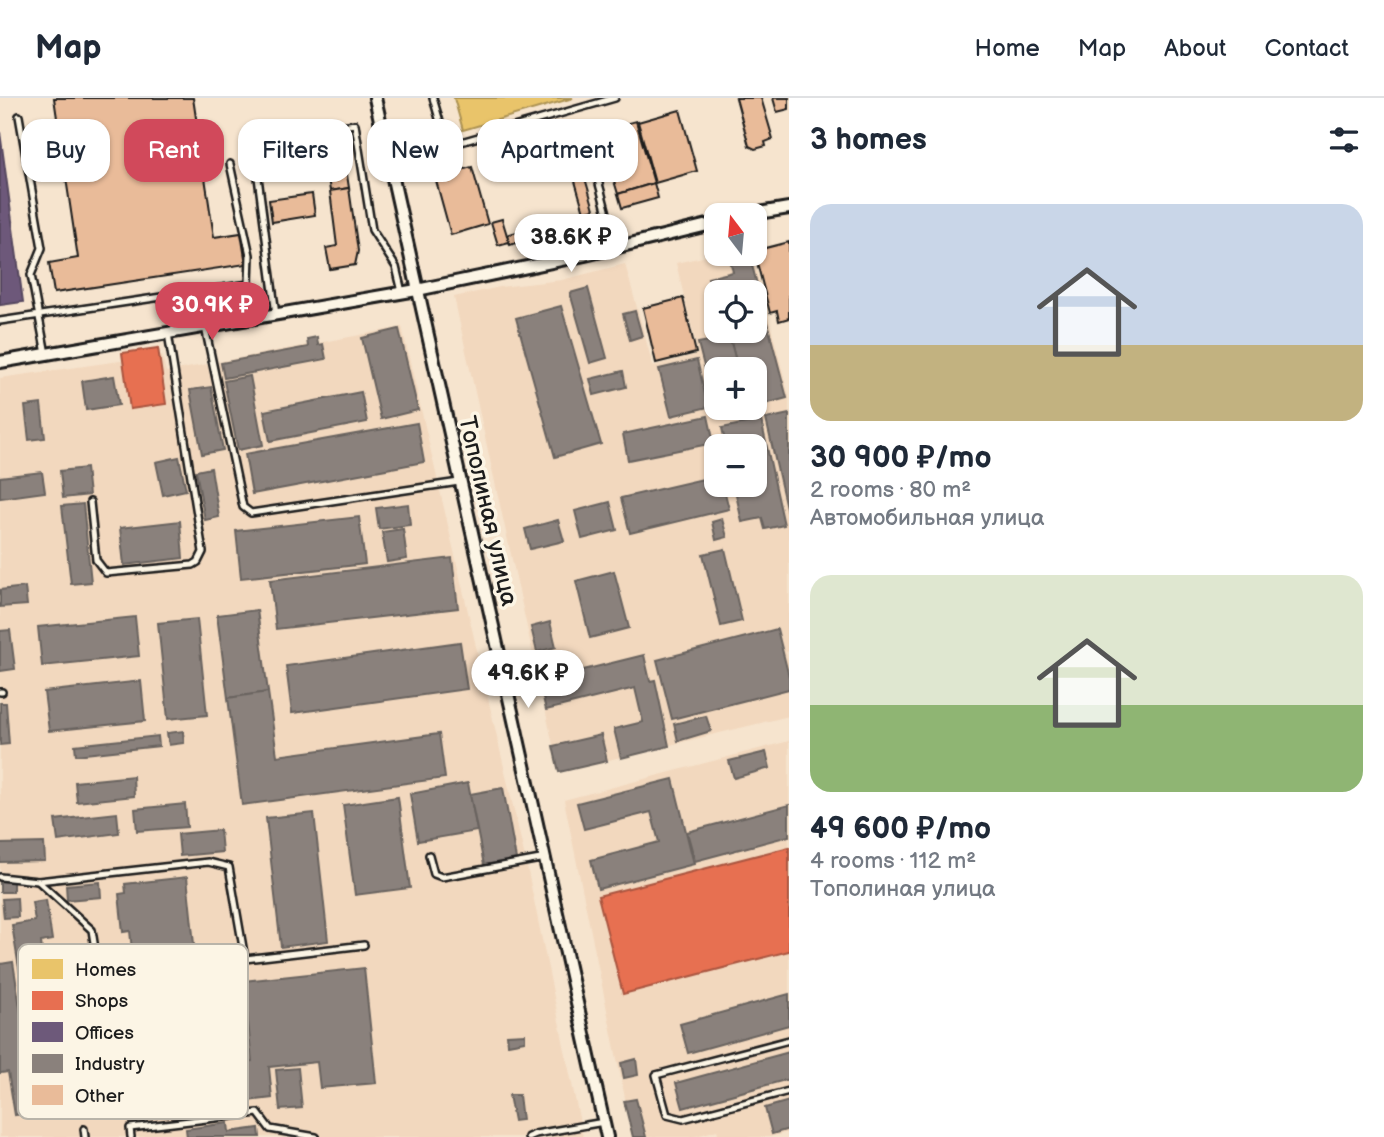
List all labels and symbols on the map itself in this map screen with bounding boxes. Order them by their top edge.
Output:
north arrow [704,203,766,266]
pin: 38.6K ₽ [506,214,636,274]
pin: 30.9K ₽ [147,282,277,342]
street label: Тополиная улица [452,413,524,609]
pin: 49.6K ₽ [463,650,593,710]
legend [18,944,248,1119]
text: Homes [75,959,136,982]
text: Shops [75,990,128,1013]
text: Offices [75,1022,134,1045]
text: Industry [75,1053,145,1076]
text: Other [75,1085,125,1108]

